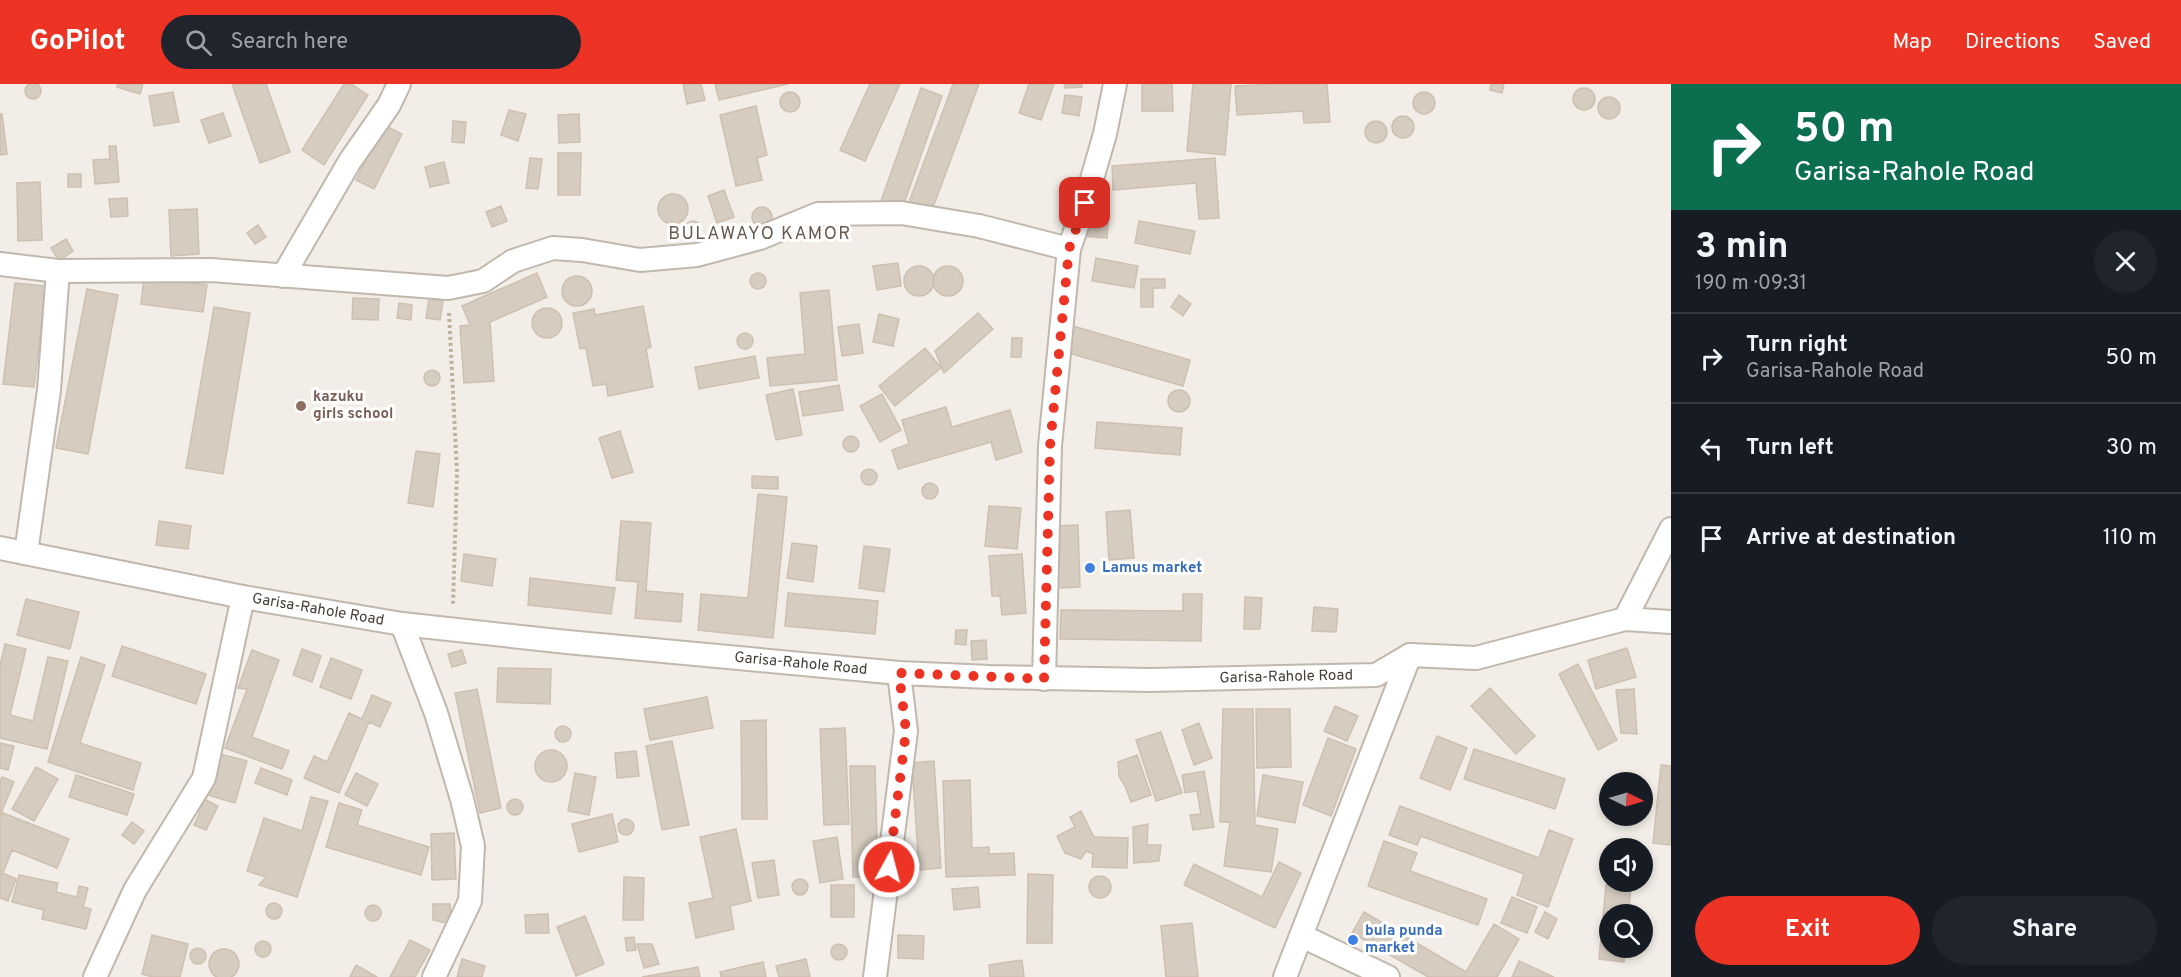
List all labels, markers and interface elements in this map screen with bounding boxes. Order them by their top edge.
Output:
search box [161,15,581,69]
text: GoPilot [30,24,125,60]
icon: search [182,26,215,59]
text: Search here [230,29,348,56]
text: Map [1892,29,1932,56]
text: Directions [1965,29,2060,56]
text: Saved [2093,29,2151,56]
text: 50 m [1794,104,1895,157]
icon: right [1695,108,1773,186]
text: Garisa-Rahole Road [1794,156,2034,190]
pin [1059,177,1110,228]
icon: arrive [1068,186,1101,219]
district label: BULAWAYO KAMOR [668,223,852,246]
text: 3 min [1695,225,1789,271]
button: close [2094,230,2157,293]
text: 190 m · 09:31 [1695,271,1807,297]
text: Turn right [1746,332,1848,359]
icon: right [1695,342,1728,375]
text: 50 m [2105,345,2157,372]
text: Garisa-Rahole Road [1746,359,1924,385]
place label: kazuku girls school [313,388,393,424]
marker: kazuku girls school [294,399,308,413]
icon: left [1695,432,1728,465]
text: Turn left [1746,435,1834,462]
text: 30 m [2106,435,2157,462]
icon: arrive [1695,522,1728,555]
text: Arrive at destination [1746,525,1956,552]
text: 110 m [2103,525,2157,552]
place label: Lamus market [1102,559,1202,578]
marker: Lamus market [1083,561,1097,575]
street label: Garisa-Rahole Road [251,589,386,630]
street label: Garisa-Rahole Road [733,648,868,680]
street label: Garisa-Rahole Road [1219,666,1353,688]
north arrow [1599,772,1653,826]
map controls [1599,772,1653,958]
position arrow [857,835,921,899]
button: sound [1599,838,1653,892]
button: Exit [1695,896,1920,965]
button: Share [1932,896,2157,965]
button: search [1599,904,1653,958]
place label: bula punda market [1365,922,1443,958]
marker: bula punda market [1346,933,1360,947]

